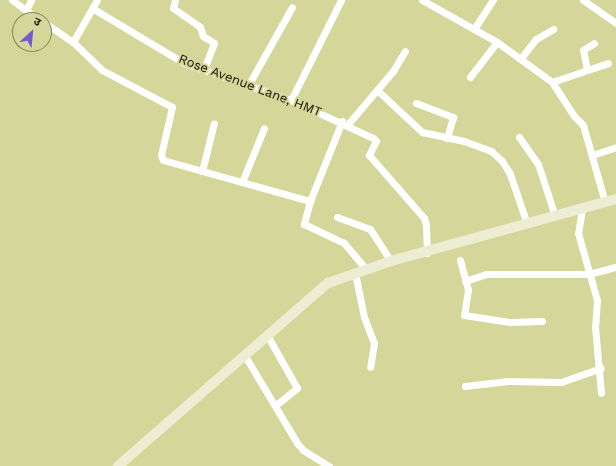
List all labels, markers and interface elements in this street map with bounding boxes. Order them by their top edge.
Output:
north arrow [12,12,52,52]
text: उ [31,15,43,29]
street label: Rose Avenue Lane, HMT [176,51,324,121]

